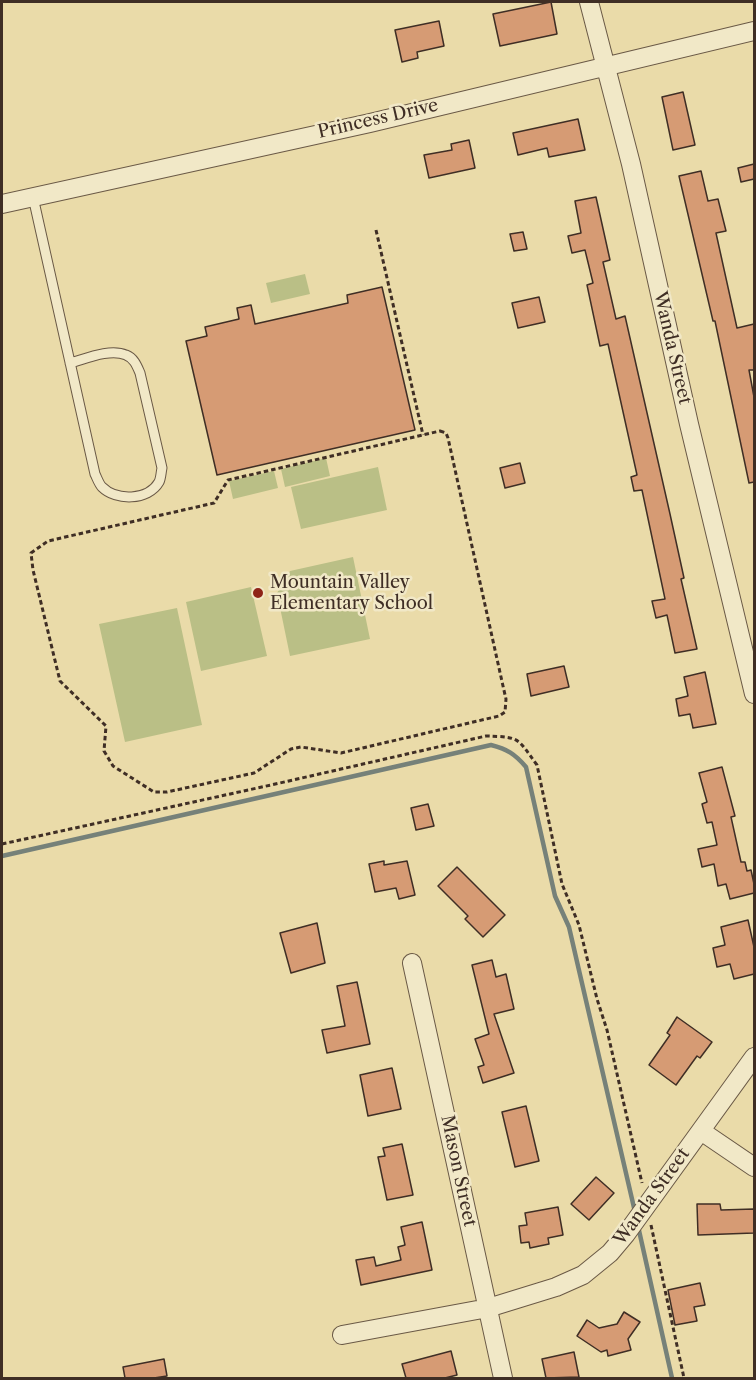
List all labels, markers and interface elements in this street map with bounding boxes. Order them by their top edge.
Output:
street label: Princess Drive [316,95,440,143]
street label: Wanda Street [649,289,695,407]
place label: Mountain Valley Elementary School [270,572,433,614]
marker: Mountain Valley Elementary School [251,586,265,600]
street label: Mason Street [436,1113,480,1229]
street label: Wanda Street [609,1144,695,1250]

